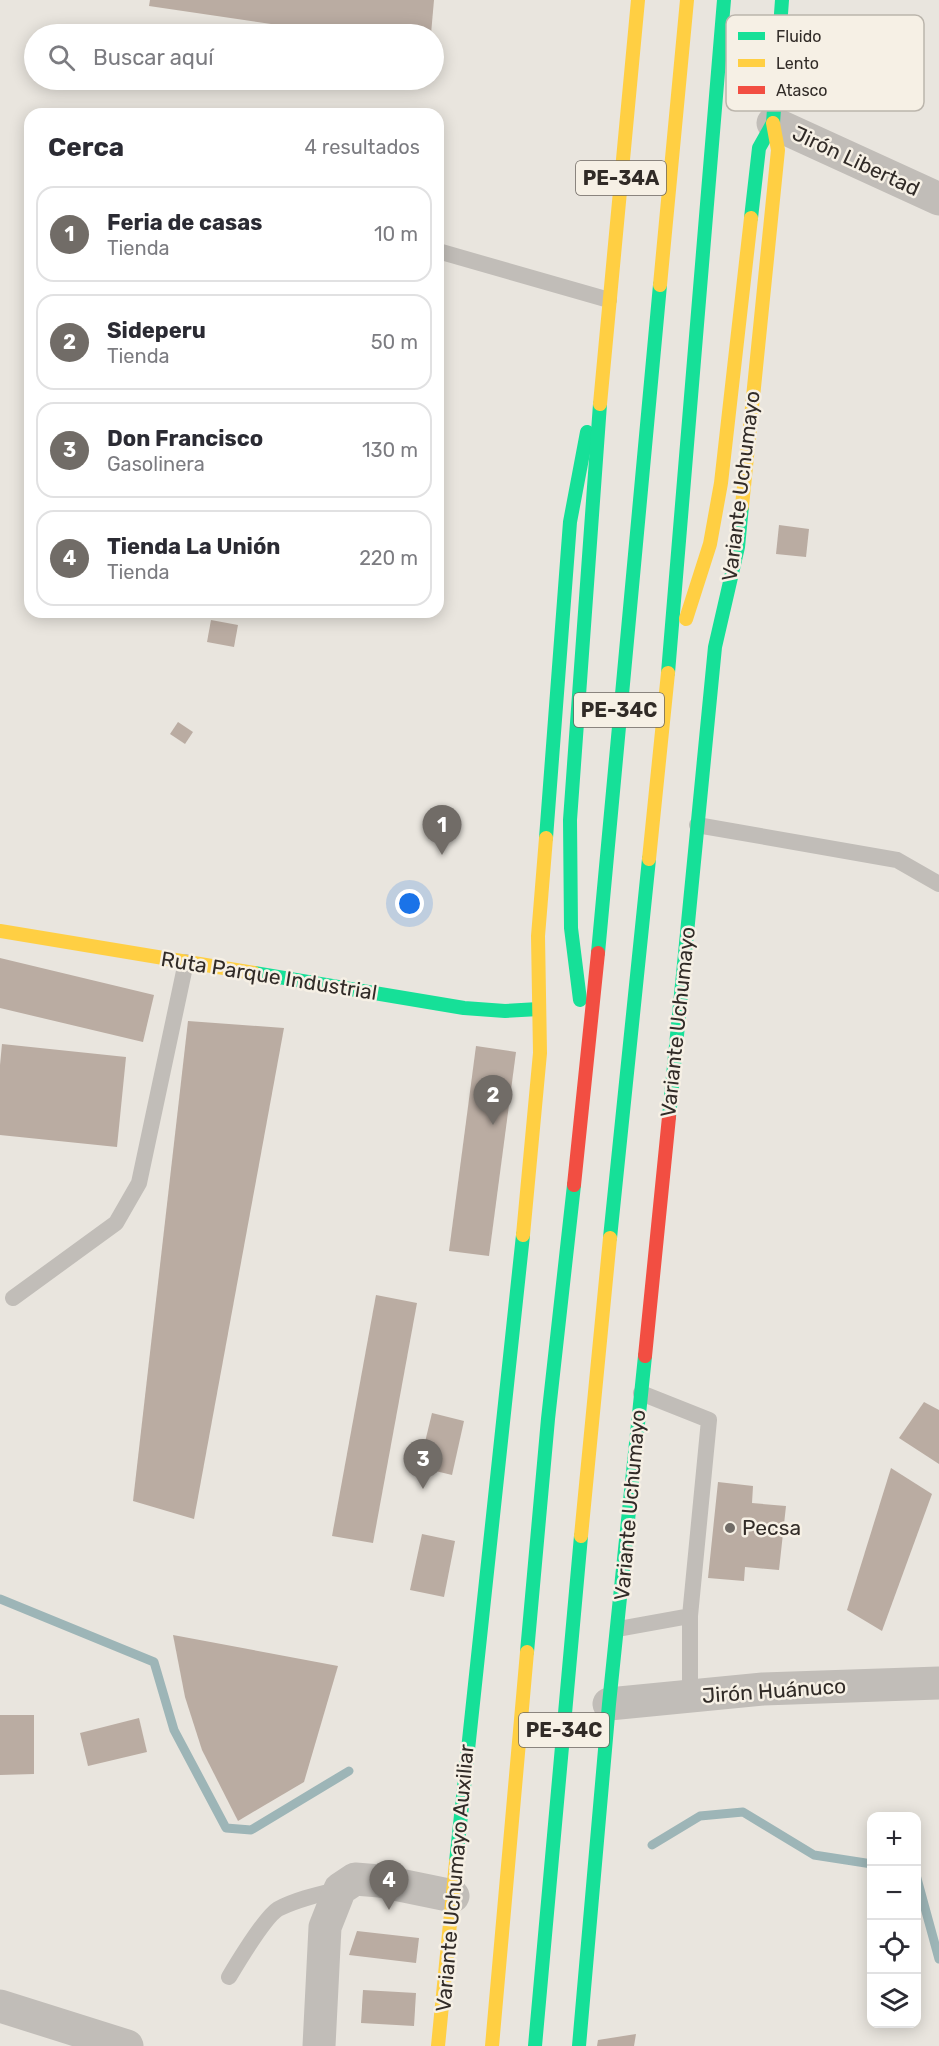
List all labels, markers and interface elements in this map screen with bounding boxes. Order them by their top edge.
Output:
legend [726,15,924,111]
search box [24,24,444,90]
text: Fluido [776,27,821,46]
icon: search [45,41,78,74]
text: Buscar aquí [93,44,214,71]
text: Lento [776,54,819,73]
text: Atasco [776,81,828,100]
street label: Jirón Libertad [789,120,924,201]
text: Cerca [48,132,124,163]
text: 4 resultados [305,135,420,159]
road number: PE-34A [576,161,666,195]
text: Feria de casas [107,209,262,236]
text: 1 [65,222,74,246]
text: 10 m [374,222,418,246]
text: Tienda [107,236,170,260]
text: Sideperu [107,317,206,344]
text: 2 [63,330,76,354]
text: 50 m [371,330,418,354]
text: Tienda [107,344,170,368]
street label: Variante Uchumayo [716,389,765,583]
text: Don Francisco [107,425,263,452]
text: 3 [63,438,76,462]
text: 130 m [362,438,418,462]
text: Gasolinera [107,452,205,476]
text: Tienda La Unión [107,533,280,560]
text: 4 [63,546,76,570]
text: 220 m [359,546,418,570]
text: Tienda [107,560,170,584]
road number: PE-34C [574,693,664,727]
pin: 1 [422,806,462,855]
your location [395,889,424,918]
street label: Variante Uchumayo [655,925,700,1119]
street label: Ruta Parque Industrial [159,946,379,1005]
pin: 2 [474,1076,512,1125]
street label: Variante Uchumayo [609,1408,650,1601]
pin: 3 [404,1440,442,1489]
place label: Pecsa [742,1515,801,1540]
marker: Pecsa [723,1521,737,1535]
street label: Jirón Huánuco [701,1673,847,1708]
road number: PE-34C [519,1713,609,1747]
street label: Variante Uchumayo Auxiliar [430,1743,479,2013]
map controls [867,1812,921,2028]
button: + [867,1812,921,1866]
pin: 4 [370,1860,408,1910]
button: − [867,1866,921,1920]
button: locate [867,1920,921,1974]
button: layers [867,1974,921,2028]

